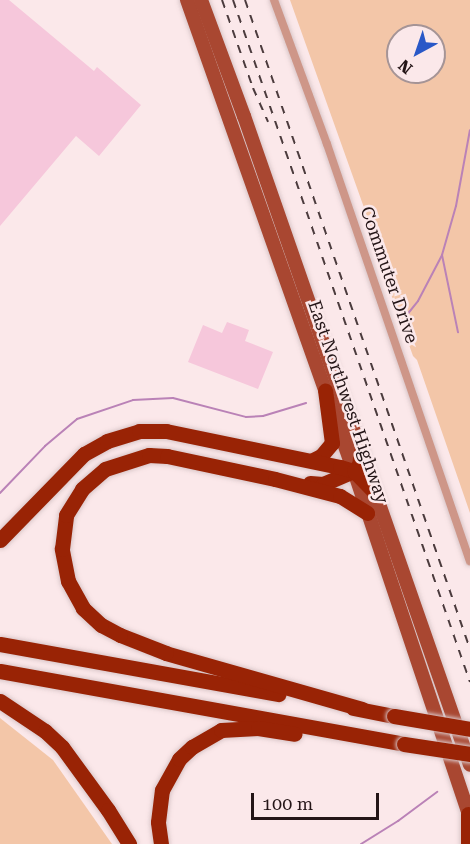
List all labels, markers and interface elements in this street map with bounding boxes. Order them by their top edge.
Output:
north arrow [386,24,446,84]
text: N [395,55,416,78]
street label: Commuter Drive [355,204,423,346]
street label: East Northwest Highway [303,298,393,506]
scale bar [254,781,382,819]
text: 100 m [262,793,313,814]

